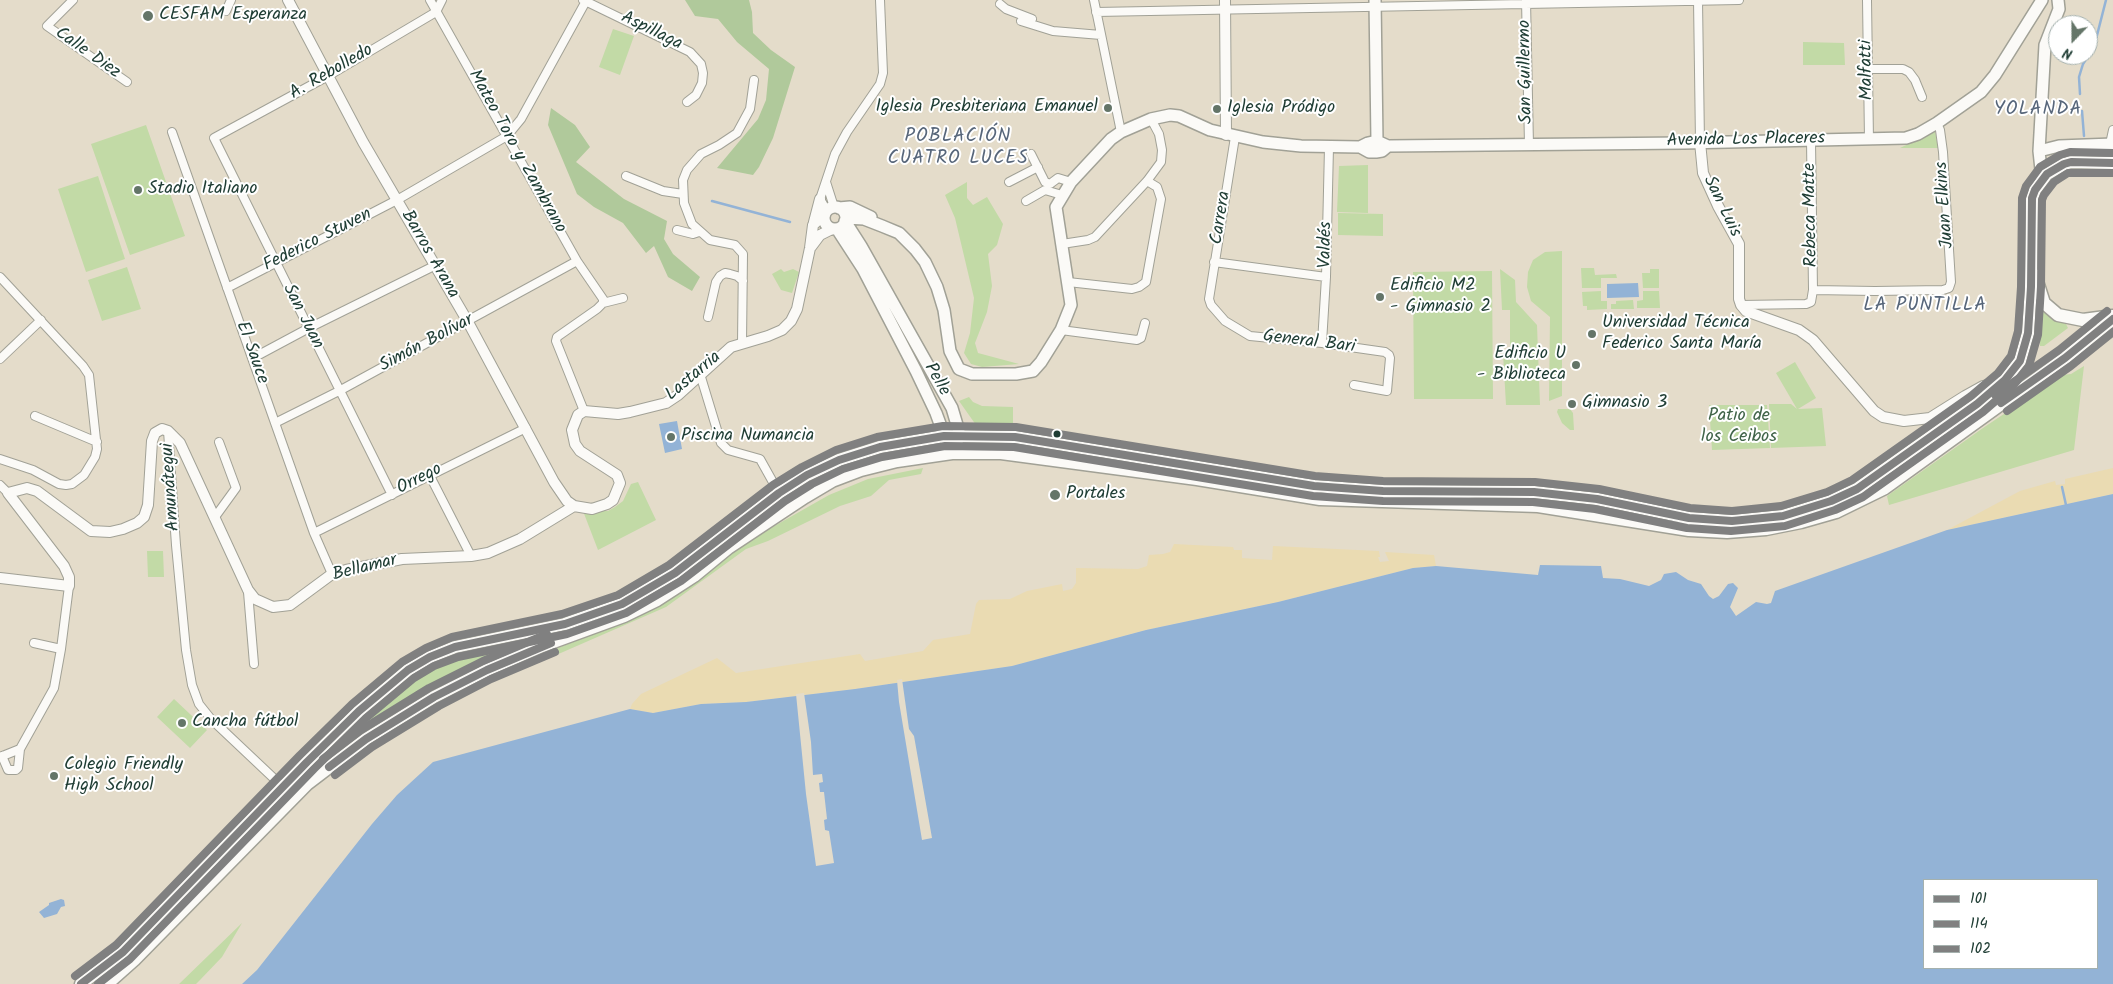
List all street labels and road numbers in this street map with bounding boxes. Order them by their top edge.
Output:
street label: Aspillaga [617,8,685,56]
street label: San Guillermo [1515,20,1539,124]
street label: Calle Diez [50,24,124,84]
street label: A. Rebolledo [286,40,378,106]
street label: Malfatti [1857,40,1879,100]
street label: Mateo Toro y Zambrano [462,67,570,237]
street label: Avenida Los Placeres [1667,129,1825,153]
street label: Juan Elkins [1932,161,1960,249]
street label: Rebeca Matte [1800,163,1824,267]
street label: San Luis [1697,173,1745,241]
street label: Carrera [1207,190,1237,246]
street label: Federico Stuven [260,204,376,278]
street label: Barros Arana [395,207,463,303]
street label: Valdés [1316,221,1338,269]
street label: San Juan [277,281,327,353]
street label: Simón Bolívar [376,310,478,378]
street label: El Sauce [230,319,272,387]
street label: General Bari [1262,327,1356,359]
street label: Lastarria [662,348,726,406]
street label: Pelle [918,360,954,400]
street label: Amunátegui [158,442,186,532]
street label: Orrego [394,460,446,500]
street label: Bellamar [331,551,399,587]

